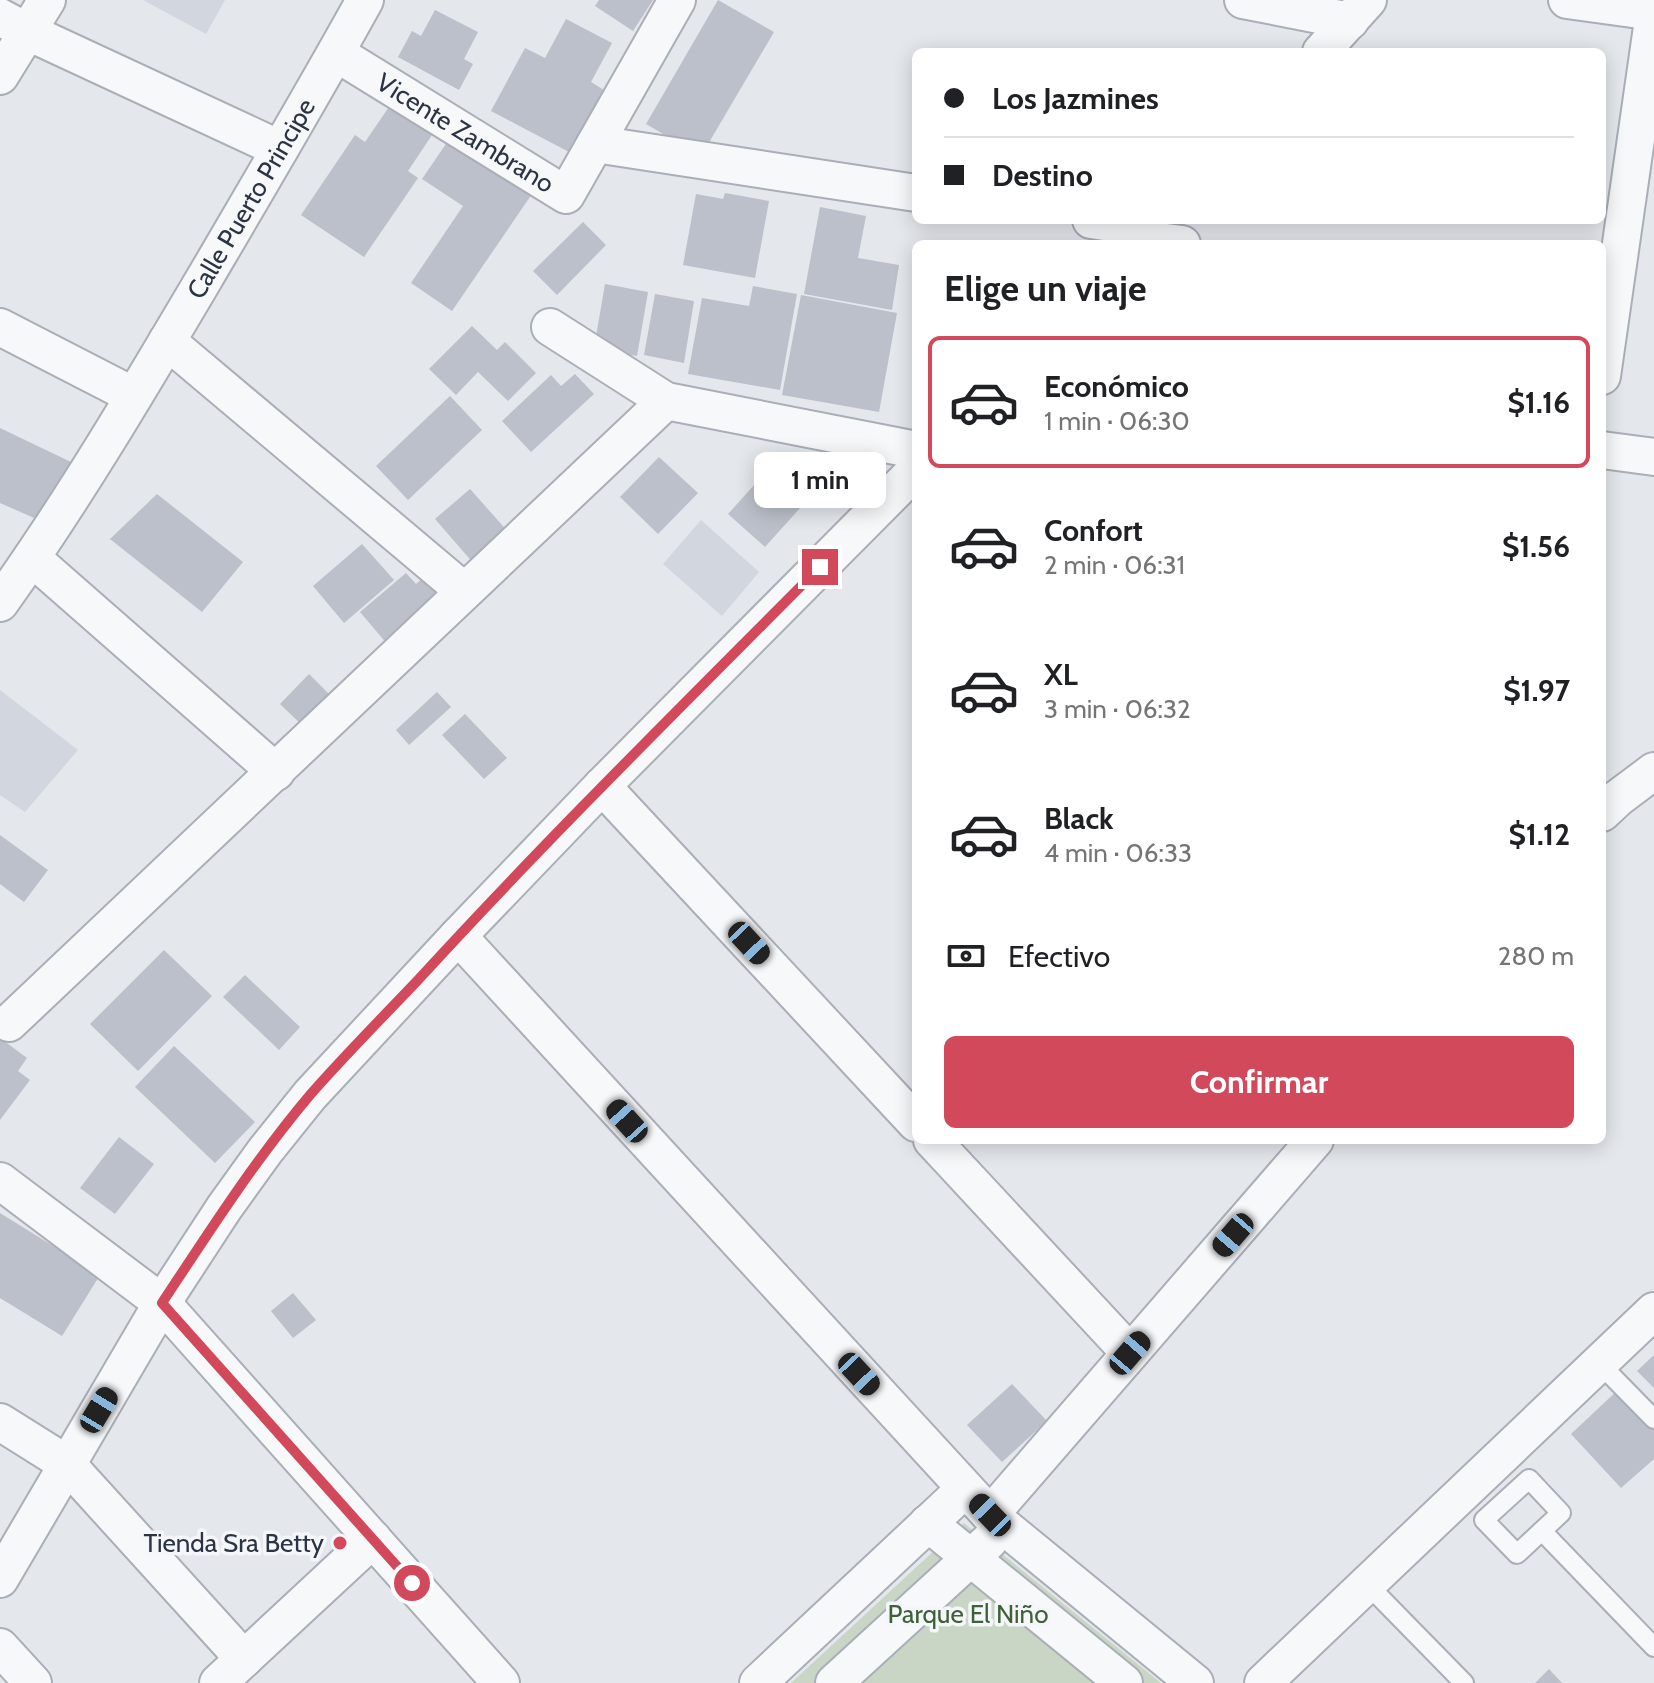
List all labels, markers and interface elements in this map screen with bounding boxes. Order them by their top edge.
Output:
street label: Vicente Zambrano [371,66,560,200]
text: Los Jazmines [992,80,1159,117]
street label: Calle Puerto Principe [180,93,322,305]
text: Destino [992,157,1093,194]
text: Elige un viaje [944,266,1147,310]
icon: car [948,366,1020,438]
text: Económico [1044,368,1189,405]
text: $1.16 [1507,384,1570,421]
text: 1 min · 06:30 [1044,405,1190,437]
callout: 1 min [754,451,886,507]
text: 1 min [791,464,849,496]
icon: car [948,510,1020,582]
text: Confort [1044,512,1143,549]
text: $1.56 [1502,528,1570,565]
route end [802,549,838,585]
text: 2 min · 06:31 [1044,549,1185,581]
icon: car [948,654,1020,726]
text: XL [1044,656,1078,693]
text: $1.97 [1503,672,1570,709]
text: 3 min · 06:32 [1044,693,1191,725]
icon: car [948,798,1020,870]
text: Black [1044,800,1114,837]
text: $1.12 [1508,816,1570,853]
text: 4 min · 06:33 [1044,837,1192,869]
car [724,917,774,969]
icon: cash [944,934,988,978]
text: Efectivo [1008,938,1110,975]
text: 280 m [1498,940,1574,972]
button: Confirmar [944,1036,1574,1128]
car [602,1095,652,1147]
car [1208,1209,1258,1261]
car [1105,1327,1155,1379]
car [834,1348,884,1400]
car [76,1383,122,1437]
car [965,1489,1015,1541]
place label: Tienda Sra Betty [143,1527,324,1559]
marker: Tienda Sra Betty [331,1534,349,1552]
route start [394,1565,430,1601]
park label: Parque El Niño [888,1598,1048,1630]

